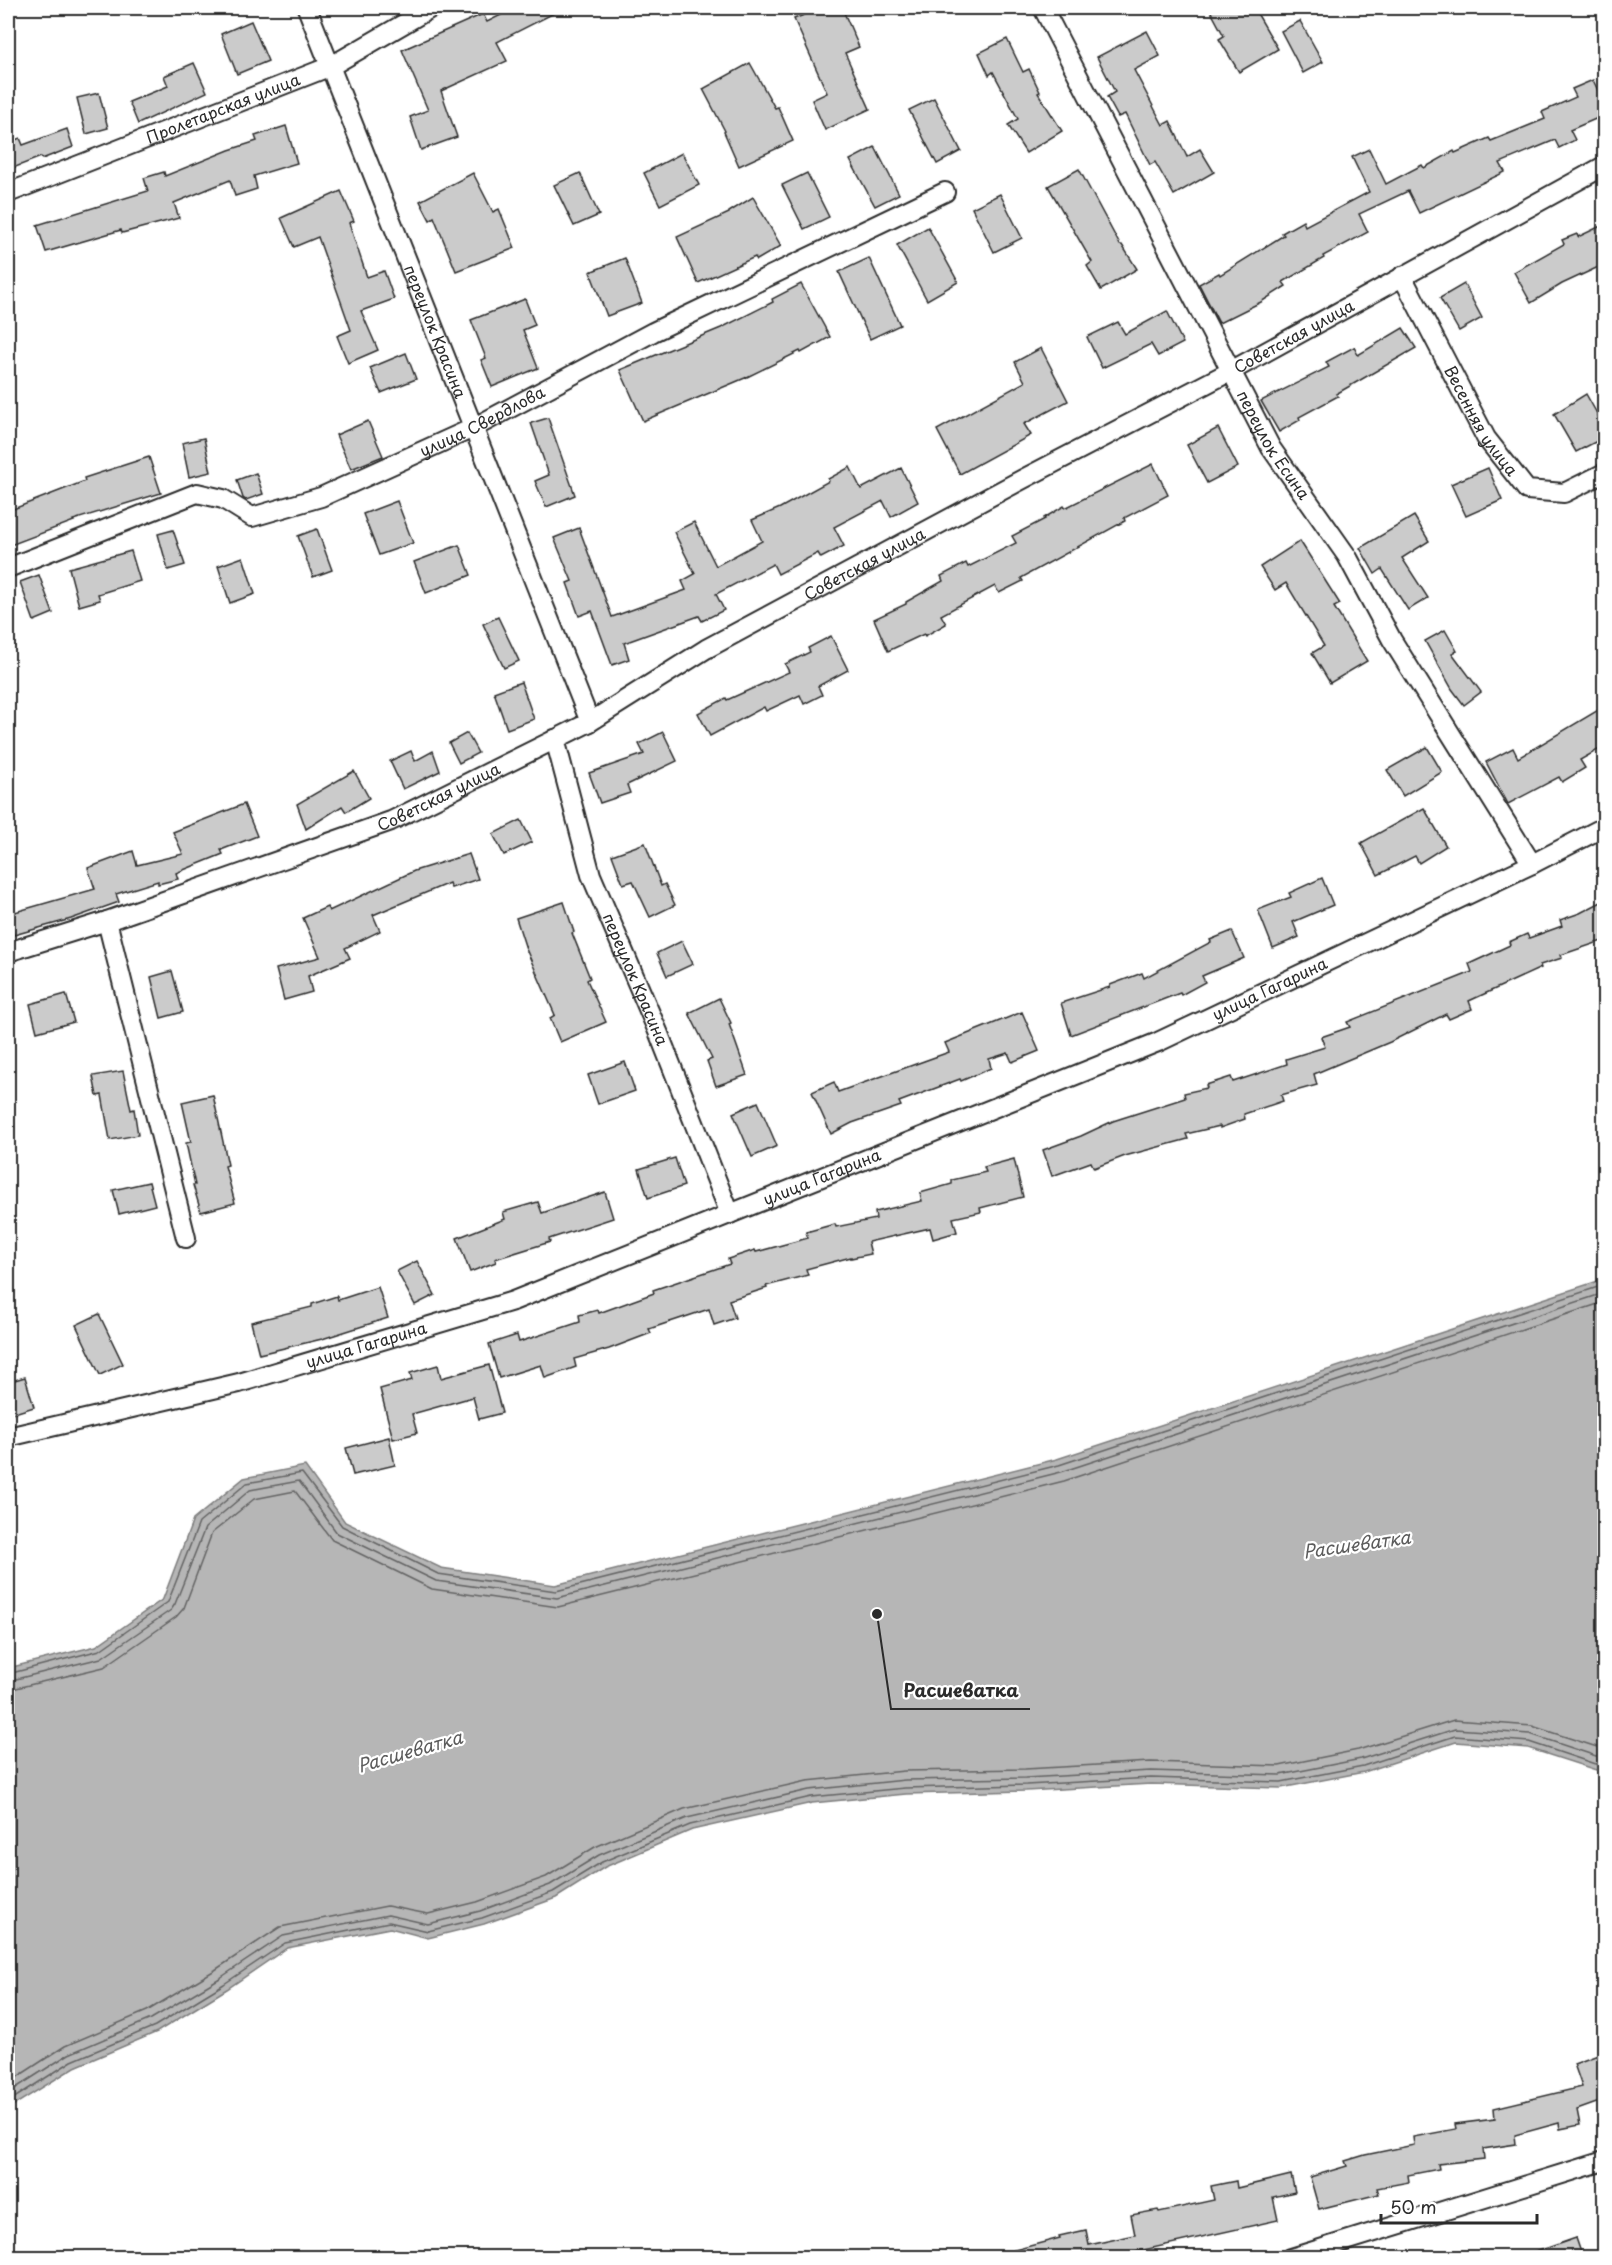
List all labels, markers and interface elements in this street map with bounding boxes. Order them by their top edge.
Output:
street label: Пролетарская улица [142,66,303,149]
street label: переулок Красина [399,261,473,402]
street label: Советская улица [1229,293,1358,378]
street label: Весенняя улица [1439,361,1524,480]
street label: улица Свердлова [415,379,549,462]
street label: переулок Есина [1232,385,1317,504]
street label: Советская улица [799,521,929,605]
street label: Советская улица [373,756,504,836]
street label: переулок Красина [598,909,675,1049]
street label: улица Гагарина [1208,950,1331,1026]
street label: улица Гагарина [759,1142,884,1211]
street label: улица Гагарина [303,1315,429,1373]
water label: Расшеватка [1301,1523,1413,1564]
callout: Расшеватка [891,1673,1030,1709]
text: Расшеватка [903,1676,1019,1703]
water label: Расшеватка [354,1723,466,1778]
scale bar [1381,2187,1537,2225]
text: 50 m [1390,2193,1437,2220]

